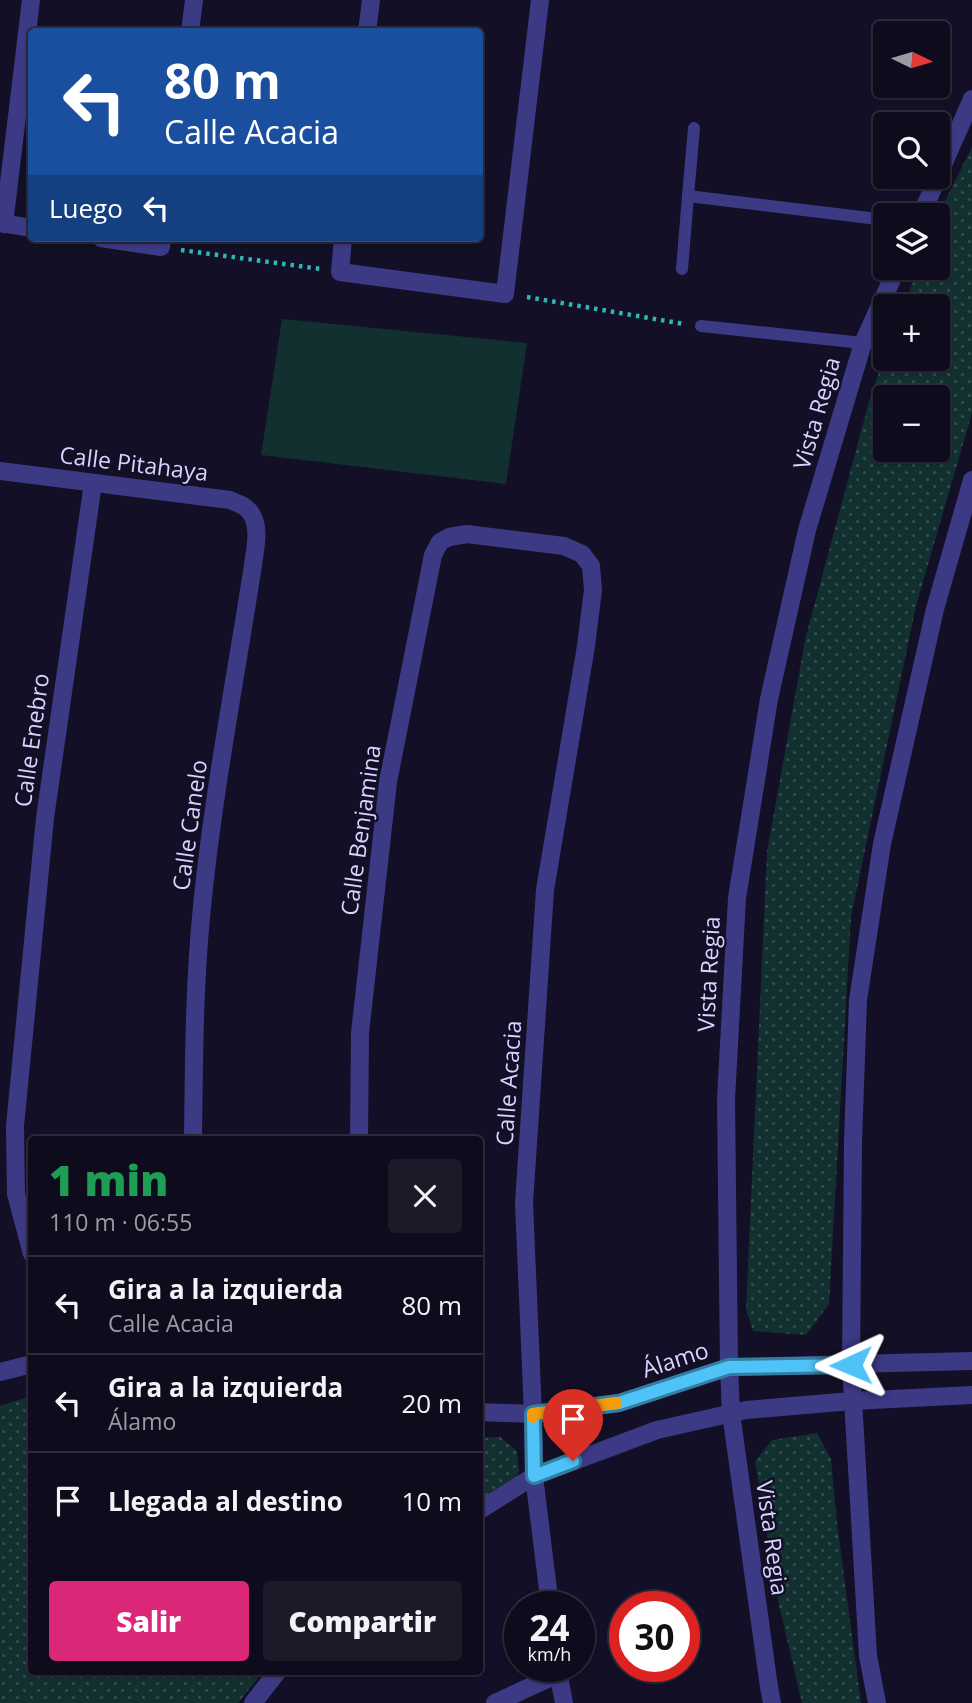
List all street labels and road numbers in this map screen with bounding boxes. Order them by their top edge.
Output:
street label: Vista Regia [785,353,847,473]
street label: Calle Pitahaya [58,438,210,488]
street label: Calle Enebro [6,671,56,809]
street label: Calle Benjamina [332,742,388,918]
street label: Calle Canelo [164,758,214,892]
street label: Vista Regia [689,915,727,1033]
street label: Calle Acacia [488,1019,528,1147]
street label: Álamo [638,1333,712,1385]
street label: Vista Regia [749,1479,797,1597]

